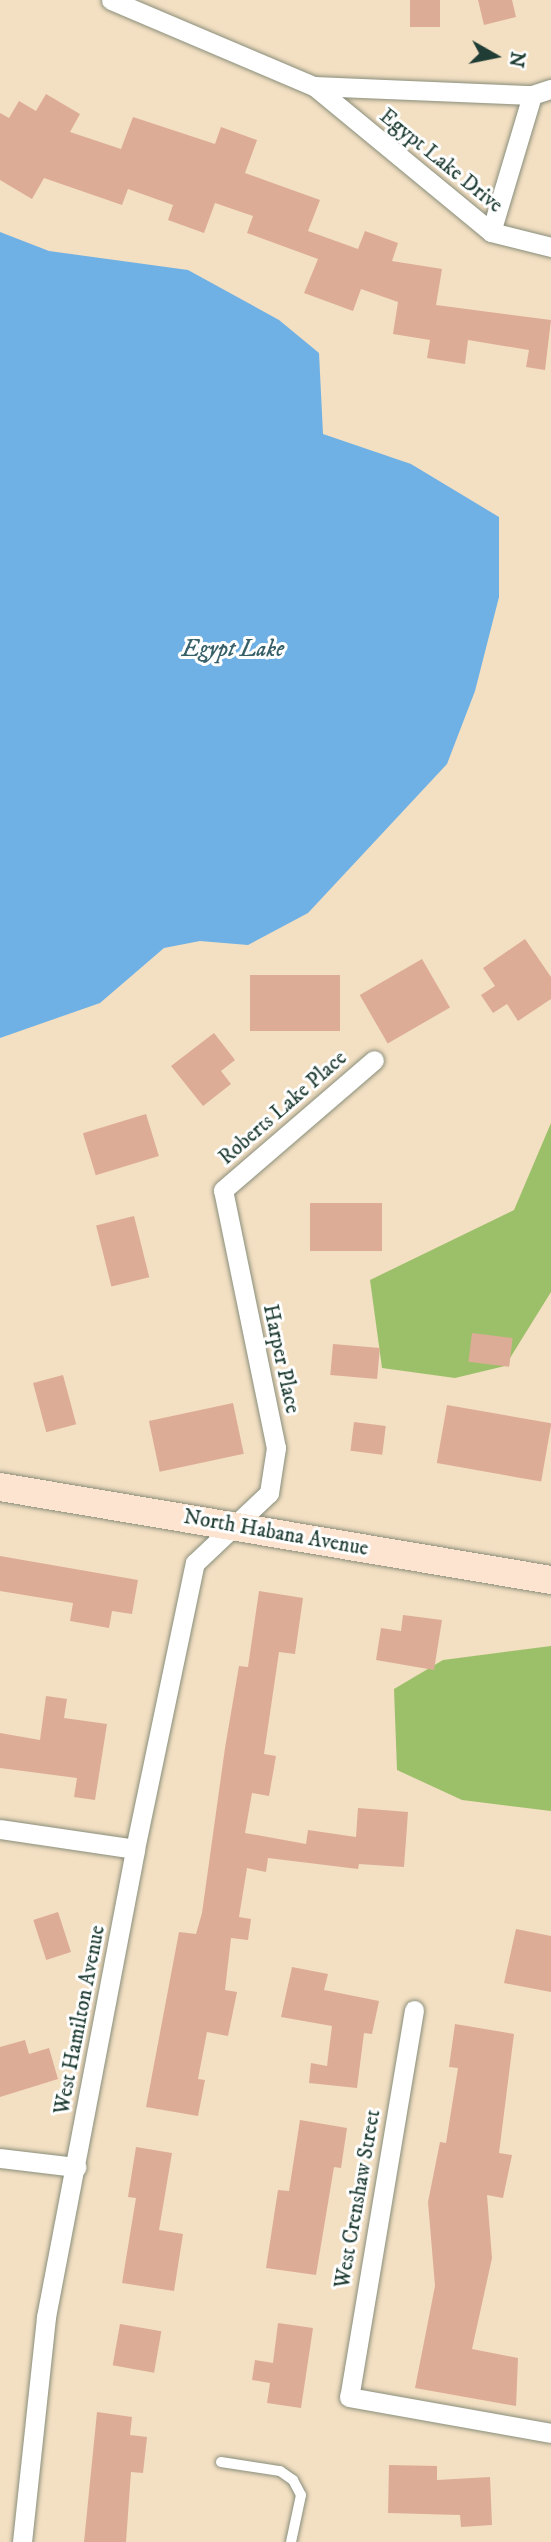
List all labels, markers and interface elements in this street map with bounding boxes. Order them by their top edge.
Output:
north arrow [460,21,530,91]
text: N [504,50,529,69]
street label: Egypt Lake Drive [374,104,508,218]
water label: Egypt Lake [182,636,284,664]
street label: Roberts Lake Place [214,1046,352,1170]
street label: Harper Place [257,1302,305,1416]
street label: North Habana Avenue [182,1504,370,1562]
street label: West Hamilton Avenue [49,1923,111,2117]
street label: West Crenshaw Street [330,2108,386,2290]

